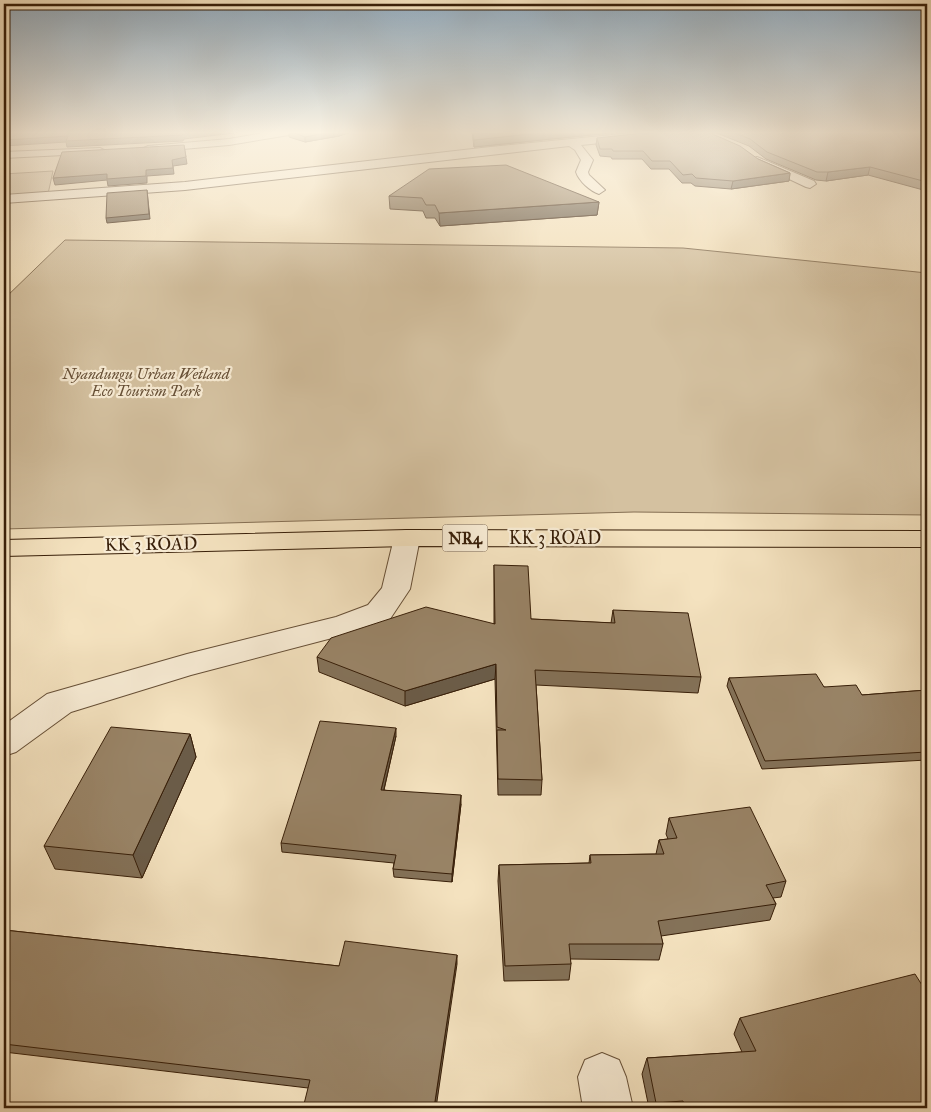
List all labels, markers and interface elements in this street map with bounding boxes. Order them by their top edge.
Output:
park label: Nyandungu Urban Wetland Eco Tourism Park [61,365,231,400]
road number: NR4 [442,524,488,552]
street label: KK 3 ROAD [509,527,601,549]
street label: KK 3 ROAD [105,532,197,556]

